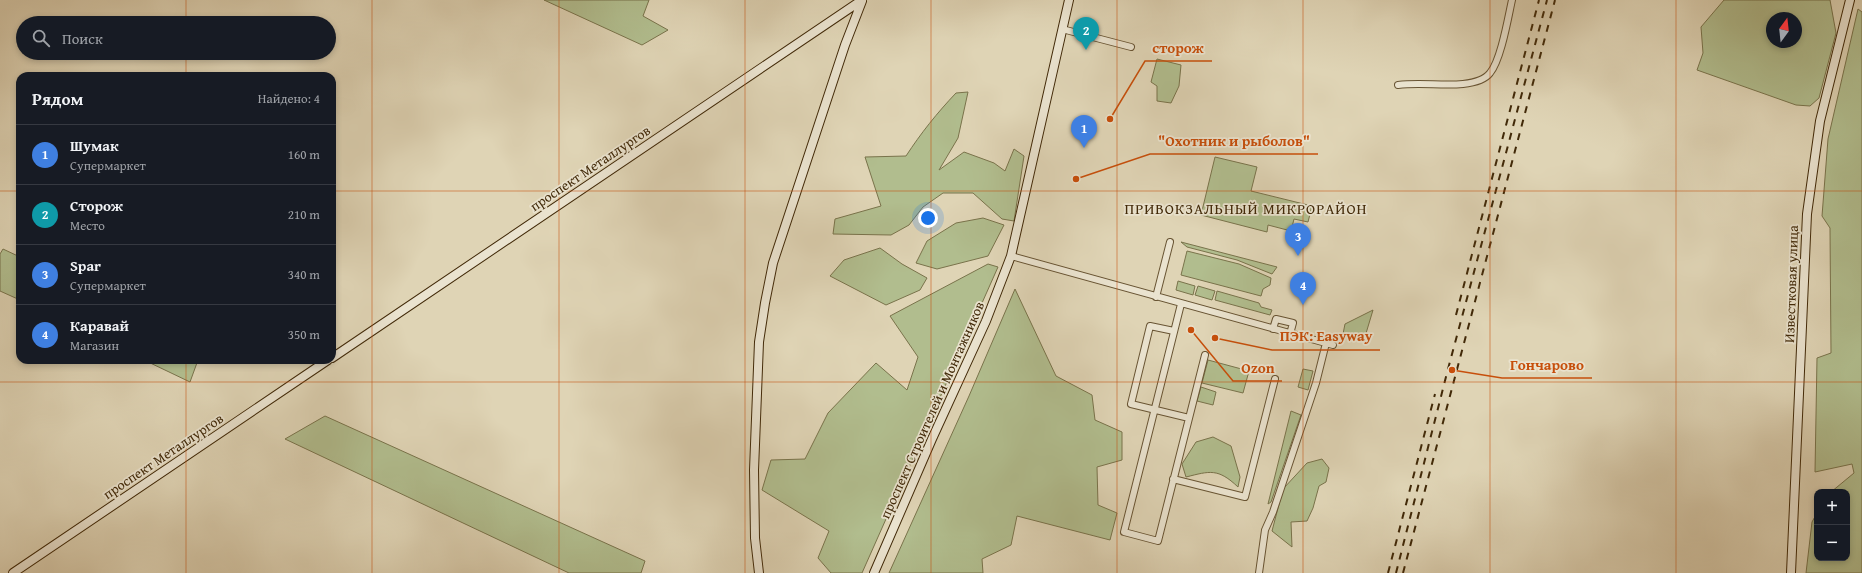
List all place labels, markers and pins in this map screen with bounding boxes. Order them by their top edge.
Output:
pin: 2 [1073,17,1099,50]
callout: сторож [1145,34,1212,61]
pin: 1 [1071,115,1097,148]
callout: "Охотник и рыболов" [1150,127,1318,154]
pin: 3 [1285,223,1311,256]
pin: 4 [1290,272,1316,305]
callout: ПЭК: Easyway [1272,323,1380,350]
callout: Гончарово [1502,351,1592,378]
callout: Ozon [1233,354,1282,381]

